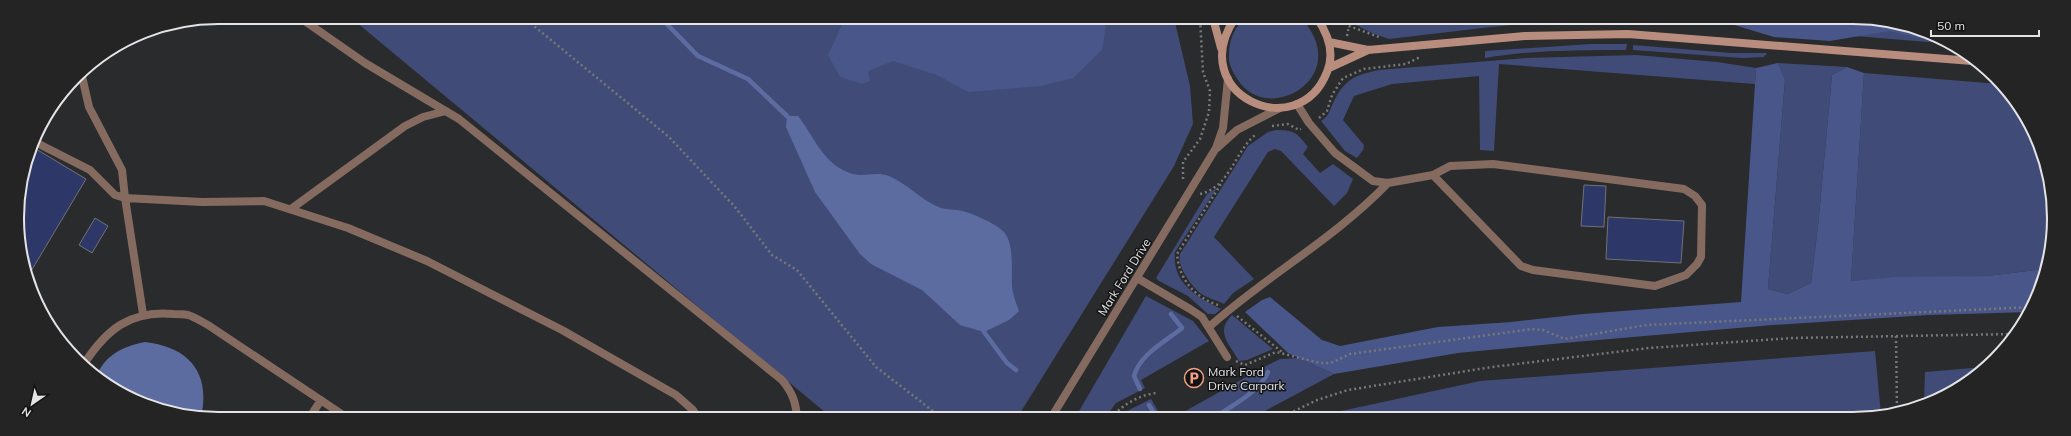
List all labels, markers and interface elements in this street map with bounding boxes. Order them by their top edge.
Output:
scale bar [1931,12,2039,38]
text: 50 m [1937,18,1965,33]
street label: Mark Ford Drive [1094,236,1154,318]
place label: Mark Ford Drive Carpark [1208,364,1285,393]
parking icon: Mark Ford Drive Carpark [1183,367,1205,389]
north arrow [12,384,52,424]
text: N [19,404,34,420]

